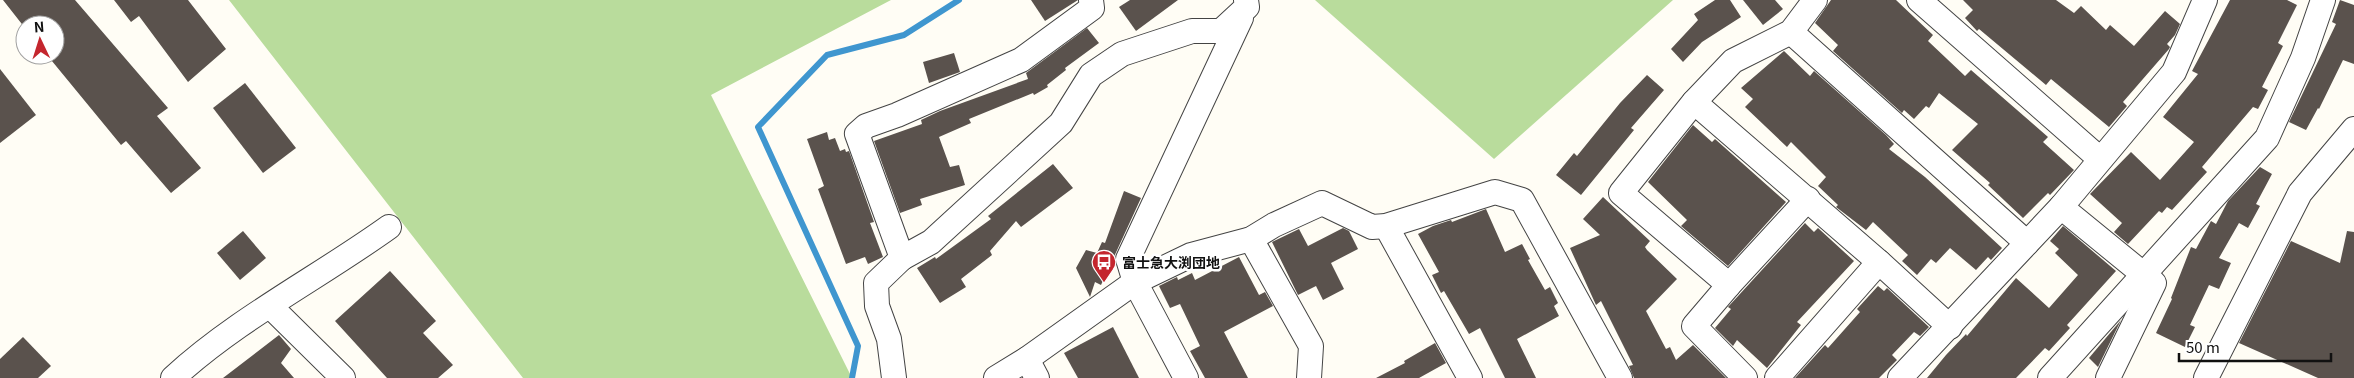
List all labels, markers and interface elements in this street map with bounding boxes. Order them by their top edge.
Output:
north arrow [15,15,65,65]
text: N [33,16,45,36]
bus stop icon: 富士急大渕団地 [1091,249,1117,283]
place label: 富士急大渕団地 [1122,252,1220,272]
scale bar [2179,330,2332,362]
text: 50 m [2186,336,2220,357]

